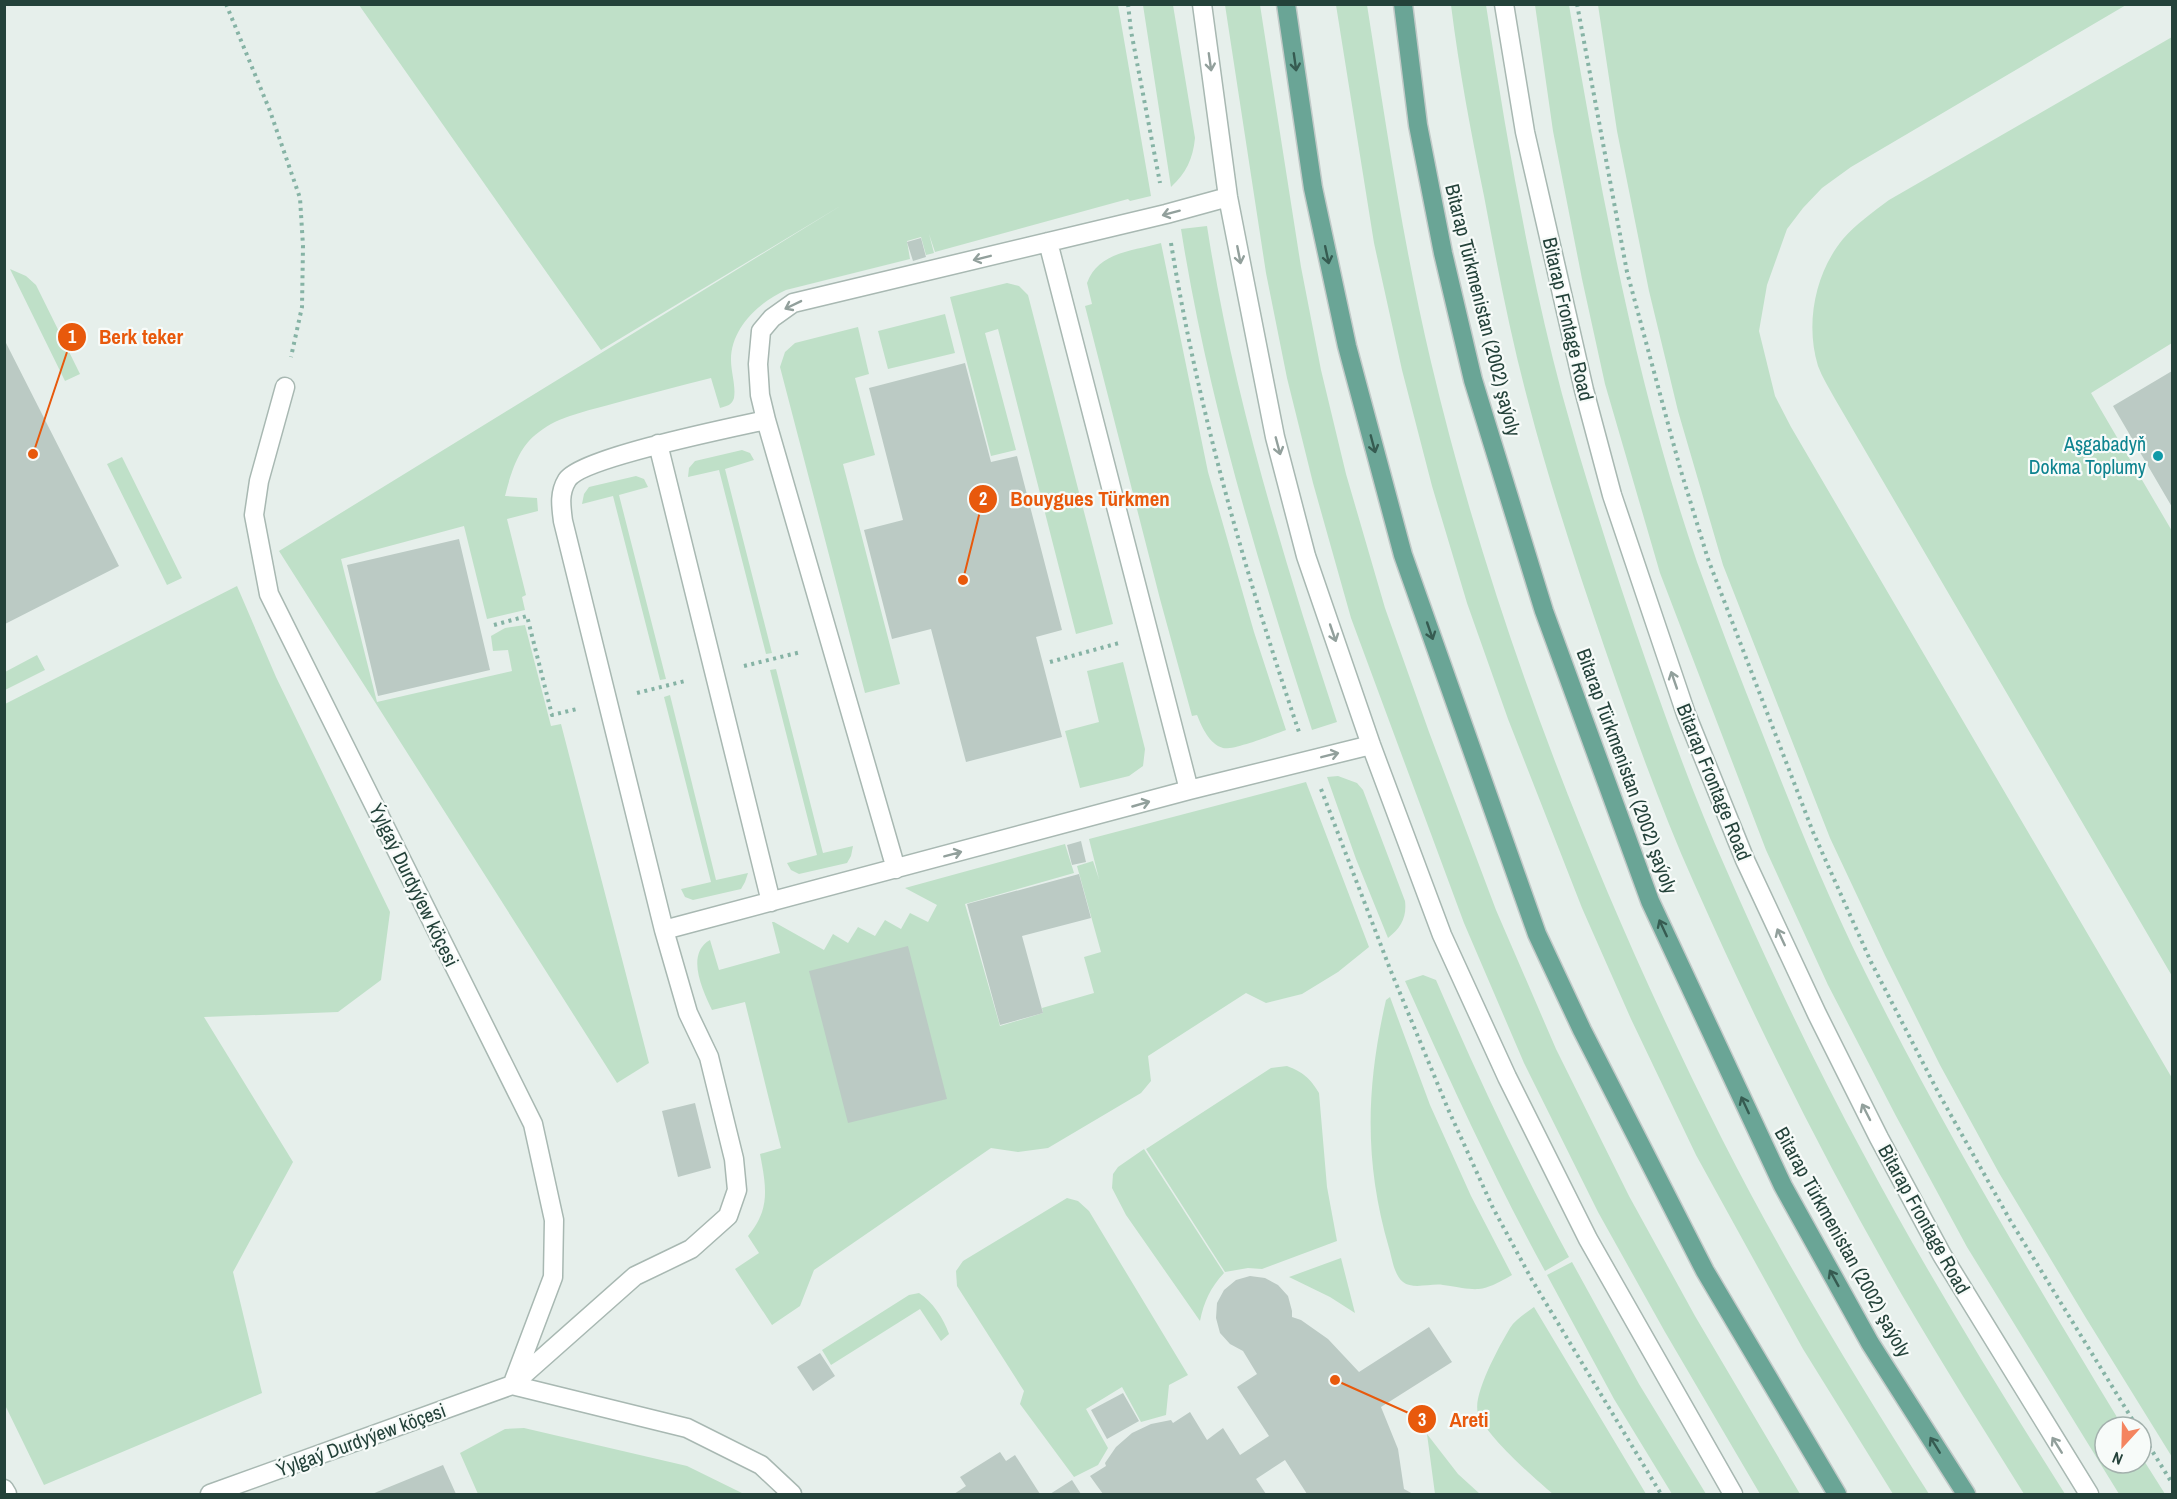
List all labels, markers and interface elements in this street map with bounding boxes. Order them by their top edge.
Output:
one-way arrow [1204,52,1215,72]
one-way arrow [1289,52,1300,72]
street label: Bitarap Türkmenistan (2002) şaýoly [1439,181,1528,440]
one-way arrow [1162,208,1181,219]
street label: Bitarap Frontage Road [1537,235,1600,403]
one-way arrow [1322,244,1333,264]
one-way arrow [1234,245,1245,264]
one-way arrow [973,252,992,264]
one-way arrow [784,299,802,311]
callout: Berk teker [57,318,195,357]
text: Berk teker [99,322,183,351]
text: 1 [68,324,77,349]
place label: Aşgabadyň Dokma Toplumy [2029,430,2147,480]
one-way arrow [1368,434,1379,453]
one-way arrow [1272,436,1284,455]
marker: Aşgabadyň Dokma Toplumy [2151,449,2165,463]
callout: Bouygues Türkmen [968,479,1182,518]
text: Bouygues Türkmen [1010,484,1170,513]
text: 2 [979,486,987,511]
one-way arrow [1425,621,1436,639]
one-way arrow [1328,623,1339,642]
street label: Bitarap Türkmenistan (2002) şaýoly [1570,645,1685,898]
one-way arrow [1667,671,1678,689]
street label: Bitarap Frontage Road [1671,699,1758,864]
one-way arrow [1320,748,1339,760]
one-way arrow [1131,797,1150,809]
street label: Ýylgaý Durdyýew köçesi [363,799,466,971]
one-way arrow [943,848,962,859]
one-way arrow [1656,919,1667,937]
one-way arrow [1774,928,1786,946]
one-way arrow [1739,1096,1750,1114]
one-way arrow [1860,1104,1871,1122]
street label: Bitarap Türkmenistan (2002) şaýoly [1769,1122,1918,1362]
street label: Bitarap Frontage Road [1872,1139,1977,1298]
one-way arrow [1828,1270,1840,1287]
street label: Ýylgaý Durdyýew köçesi [272,1396,449,1483]
callout: Areti [1407,1400,1500,1439]
text: Areti [1449,1405,1489,1434]
text: 3 [1418,1407,1426,1432]
north arrow [2093,1415,2153,1475]
one-way arrow [1928,1437,1940,1454]
one-way arrow [2051,1437,2063,1454]
text: N [2109,1447,2126,1471]

